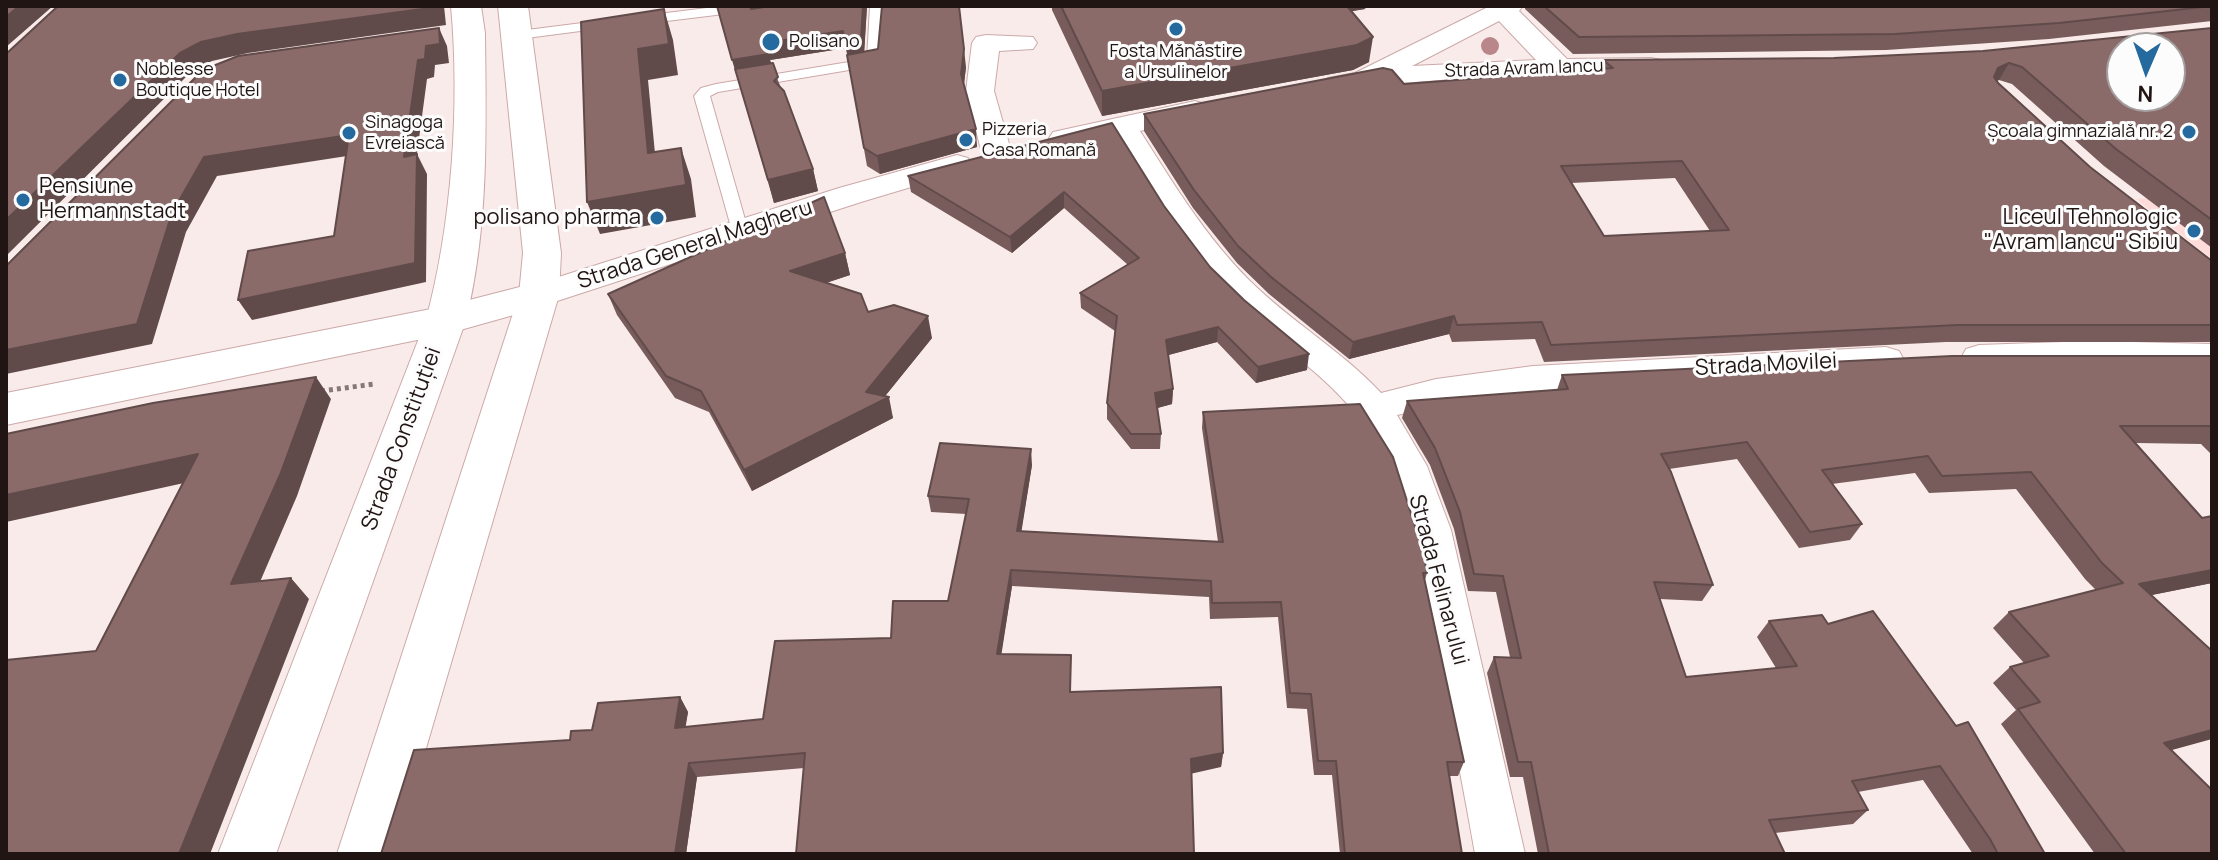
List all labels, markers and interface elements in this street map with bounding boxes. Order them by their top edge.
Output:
marker: Fosta Mănăstire a Ursulinelor [1167,20,1185,38]
marker: Polisano [760,31,782,53]
place label: Polisano [789,31,860,53]
north arrow [2106,32,2186,112]
place label: Fosta Mănăstire a Ursulinelor [1109,41,1243,84]
street label: Strada Avram Iancu [1444,55,1604,83]
place label: Noblesse Boutique Hotel [136,59,260,102]
marker: Noblesse Boutique Hotel [111,71,129,89]
text: N [2137,79,2154,109]
place label: Sinagoga Evreiască [365,112,445,154]
place label: Pizzeria Casa Romană [982,119,1096,162]
place label: Școala gimnazială nr. 2 [1987,121,2173,143]
marker: Școala gimnazială nr. 2 [2180,123,2198,141]
marker: Sinagoga Evreiască [340,124,358,142]
marker: Pizzeria Casa Romană [957,131,975,149]
place label: Pensiune Hermannstadt [39,174,186,226]
marker: Pensiune Hermannstadt [14,191,32,209]
street label: Strada General Magheru [574,195,816,295]
place label: polisano pharma [473,205,641,231]
place label: Liceul Tehnologic "Avram Iancu" Sibiu [1984,205,2178,256]
marker: polisano pharma [648,209,666,227]
marker: Liceul Tehnologic "Avram Iancu" Sibiu [2185,222,2203,240]
street label: Strada Constituției [357,344,447,534]
street label: Strada Movilei [1694,348,1838,382]
street label: Strada Felinarului [1403,492,1473,668]

